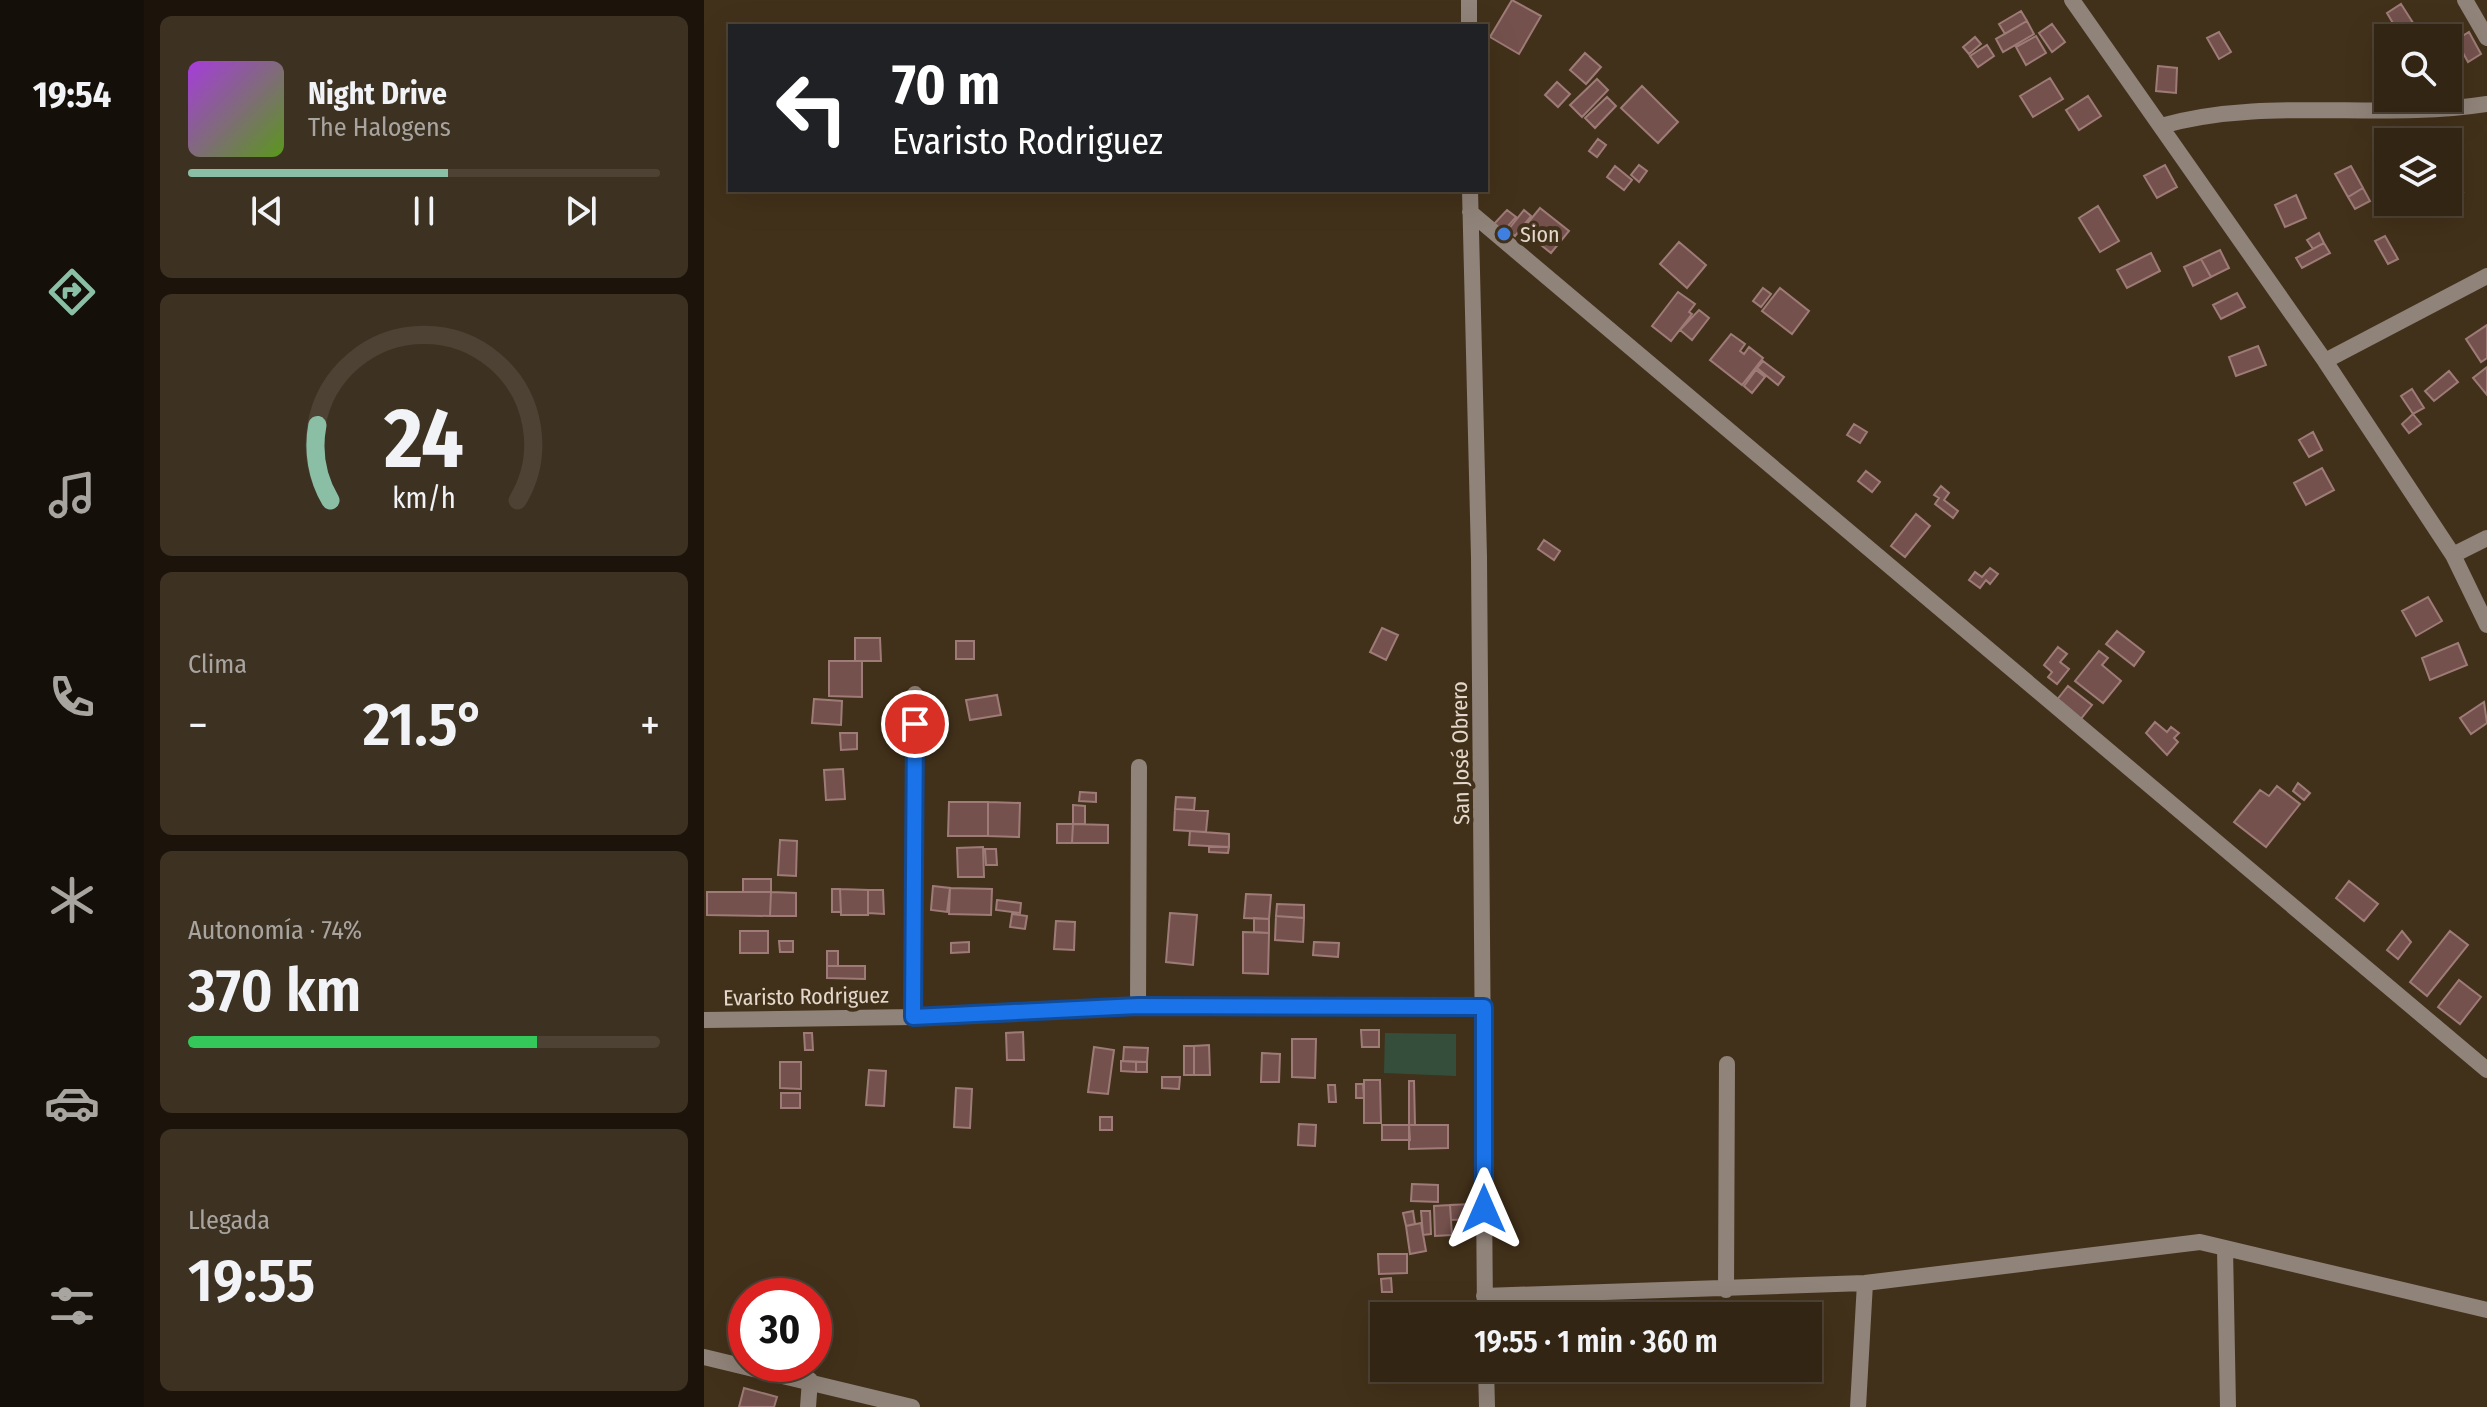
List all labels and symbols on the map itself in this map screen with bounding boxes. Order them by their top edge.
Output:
place label: Sion [1520,221,1560,248]
marker: Sion [1495,225,1513,243]
street label: San José Obrero [1446,681,1475,825]
pin [881,690,949,758]
street label: Evaristo Rodriguez [723,982,889,1011]
position arrow [1442,1167,1526,1251]
speed limit sign: 30 [728,1278,832,1382]

